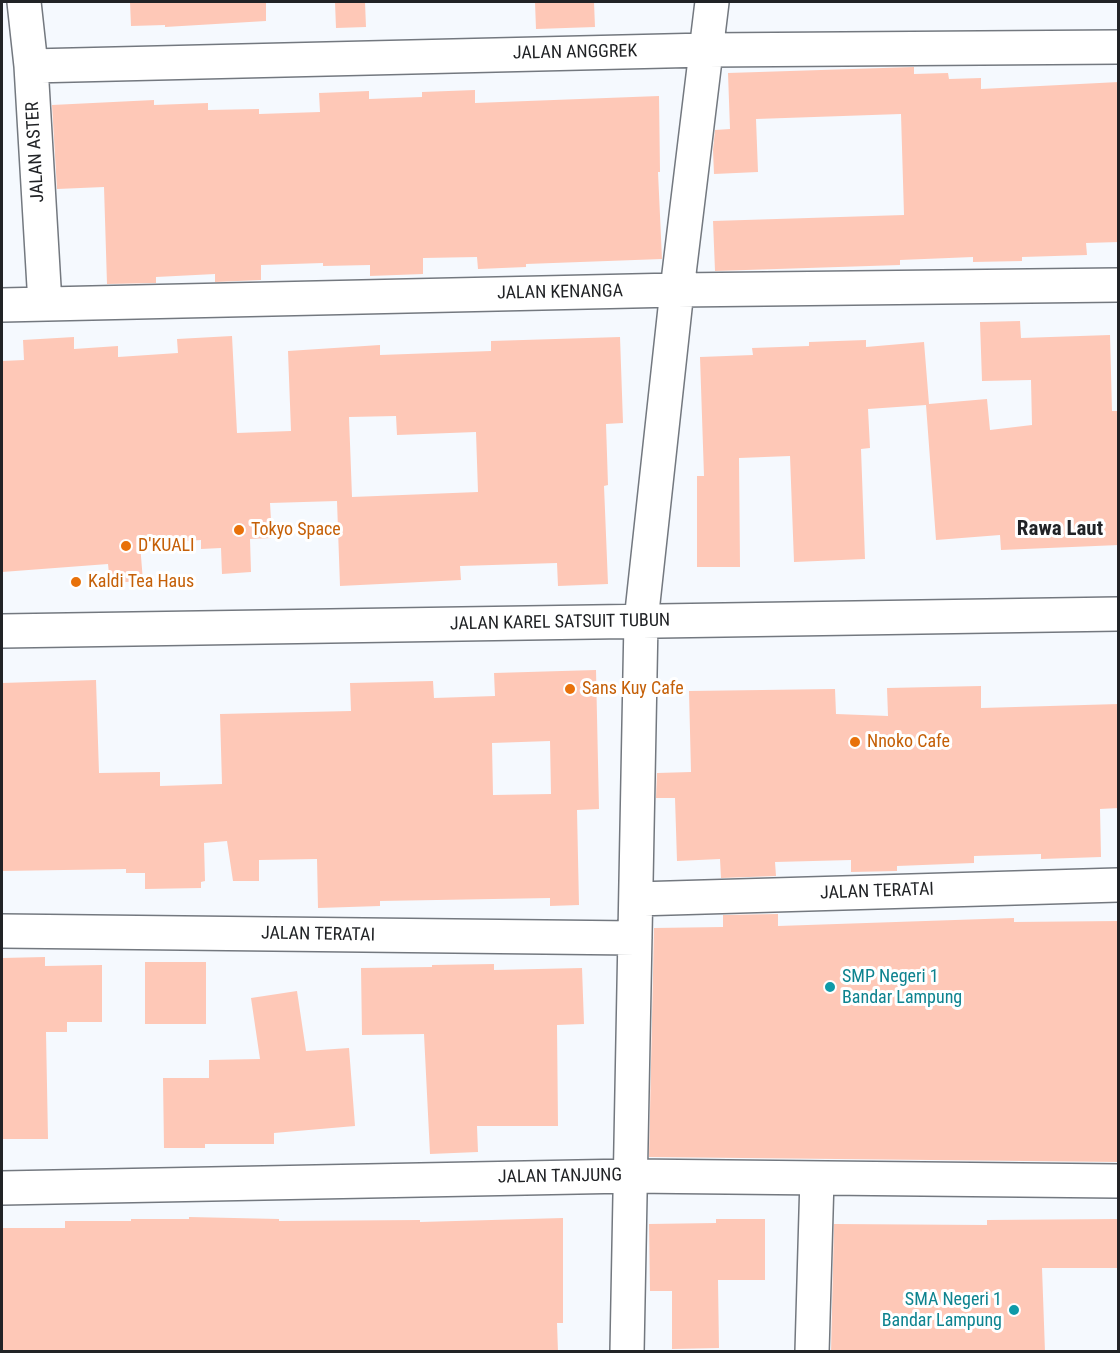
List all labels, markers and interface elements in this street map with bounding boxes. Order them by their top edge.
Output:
street label: JALAN ANGGREK [513,41,637,65]
street label: JALAN ASTER [23,101,49,203]
street label: JALAN KENANGA [497,281,623,305]
district label: Rawa Laut [1017,517,1103,543]
place label: Tokyo Space [251,519,341,541]
marker: Tokyo Space [232,523,246,537]
place label: D'KUALI [138,535,195,557]
marker: D'KUALI [119,539,133,553]
place label: Kaldi Tea Haus [88,571,194,593]
marker: Kaldi Tea Haus [69,575,83,589]
street label: JALAN KAREL SATSUIT TUBUN [450,610,670,636]
place label: Sans Kuy Cafe [582,678,684,700]
marker: Sans Kuy Cafe [563,682,577,696]
place label: Nnoko Cafe [867,731,950,753]
marker: Nnoko Cafe [848,735,862,749]
street label: JALAN TERATAI [820,879,934,905]
street label: JALAN TERATAI [261,923,375,947]
place label: SMP Negeri 1 Bandar Lampung [842,966,962,1008]
marker: SMP Negeri 1 Bandar Lampung [823,980,837,994]
street label: JALAN TANJUNG [498,1165,622,1189]
place label: SMA Negeri 1 Bandar Lampung [882,1289,1002,1332]
marker: SMA Negeri 1 Bandar Lampung [1007,1303,1021,1317]

